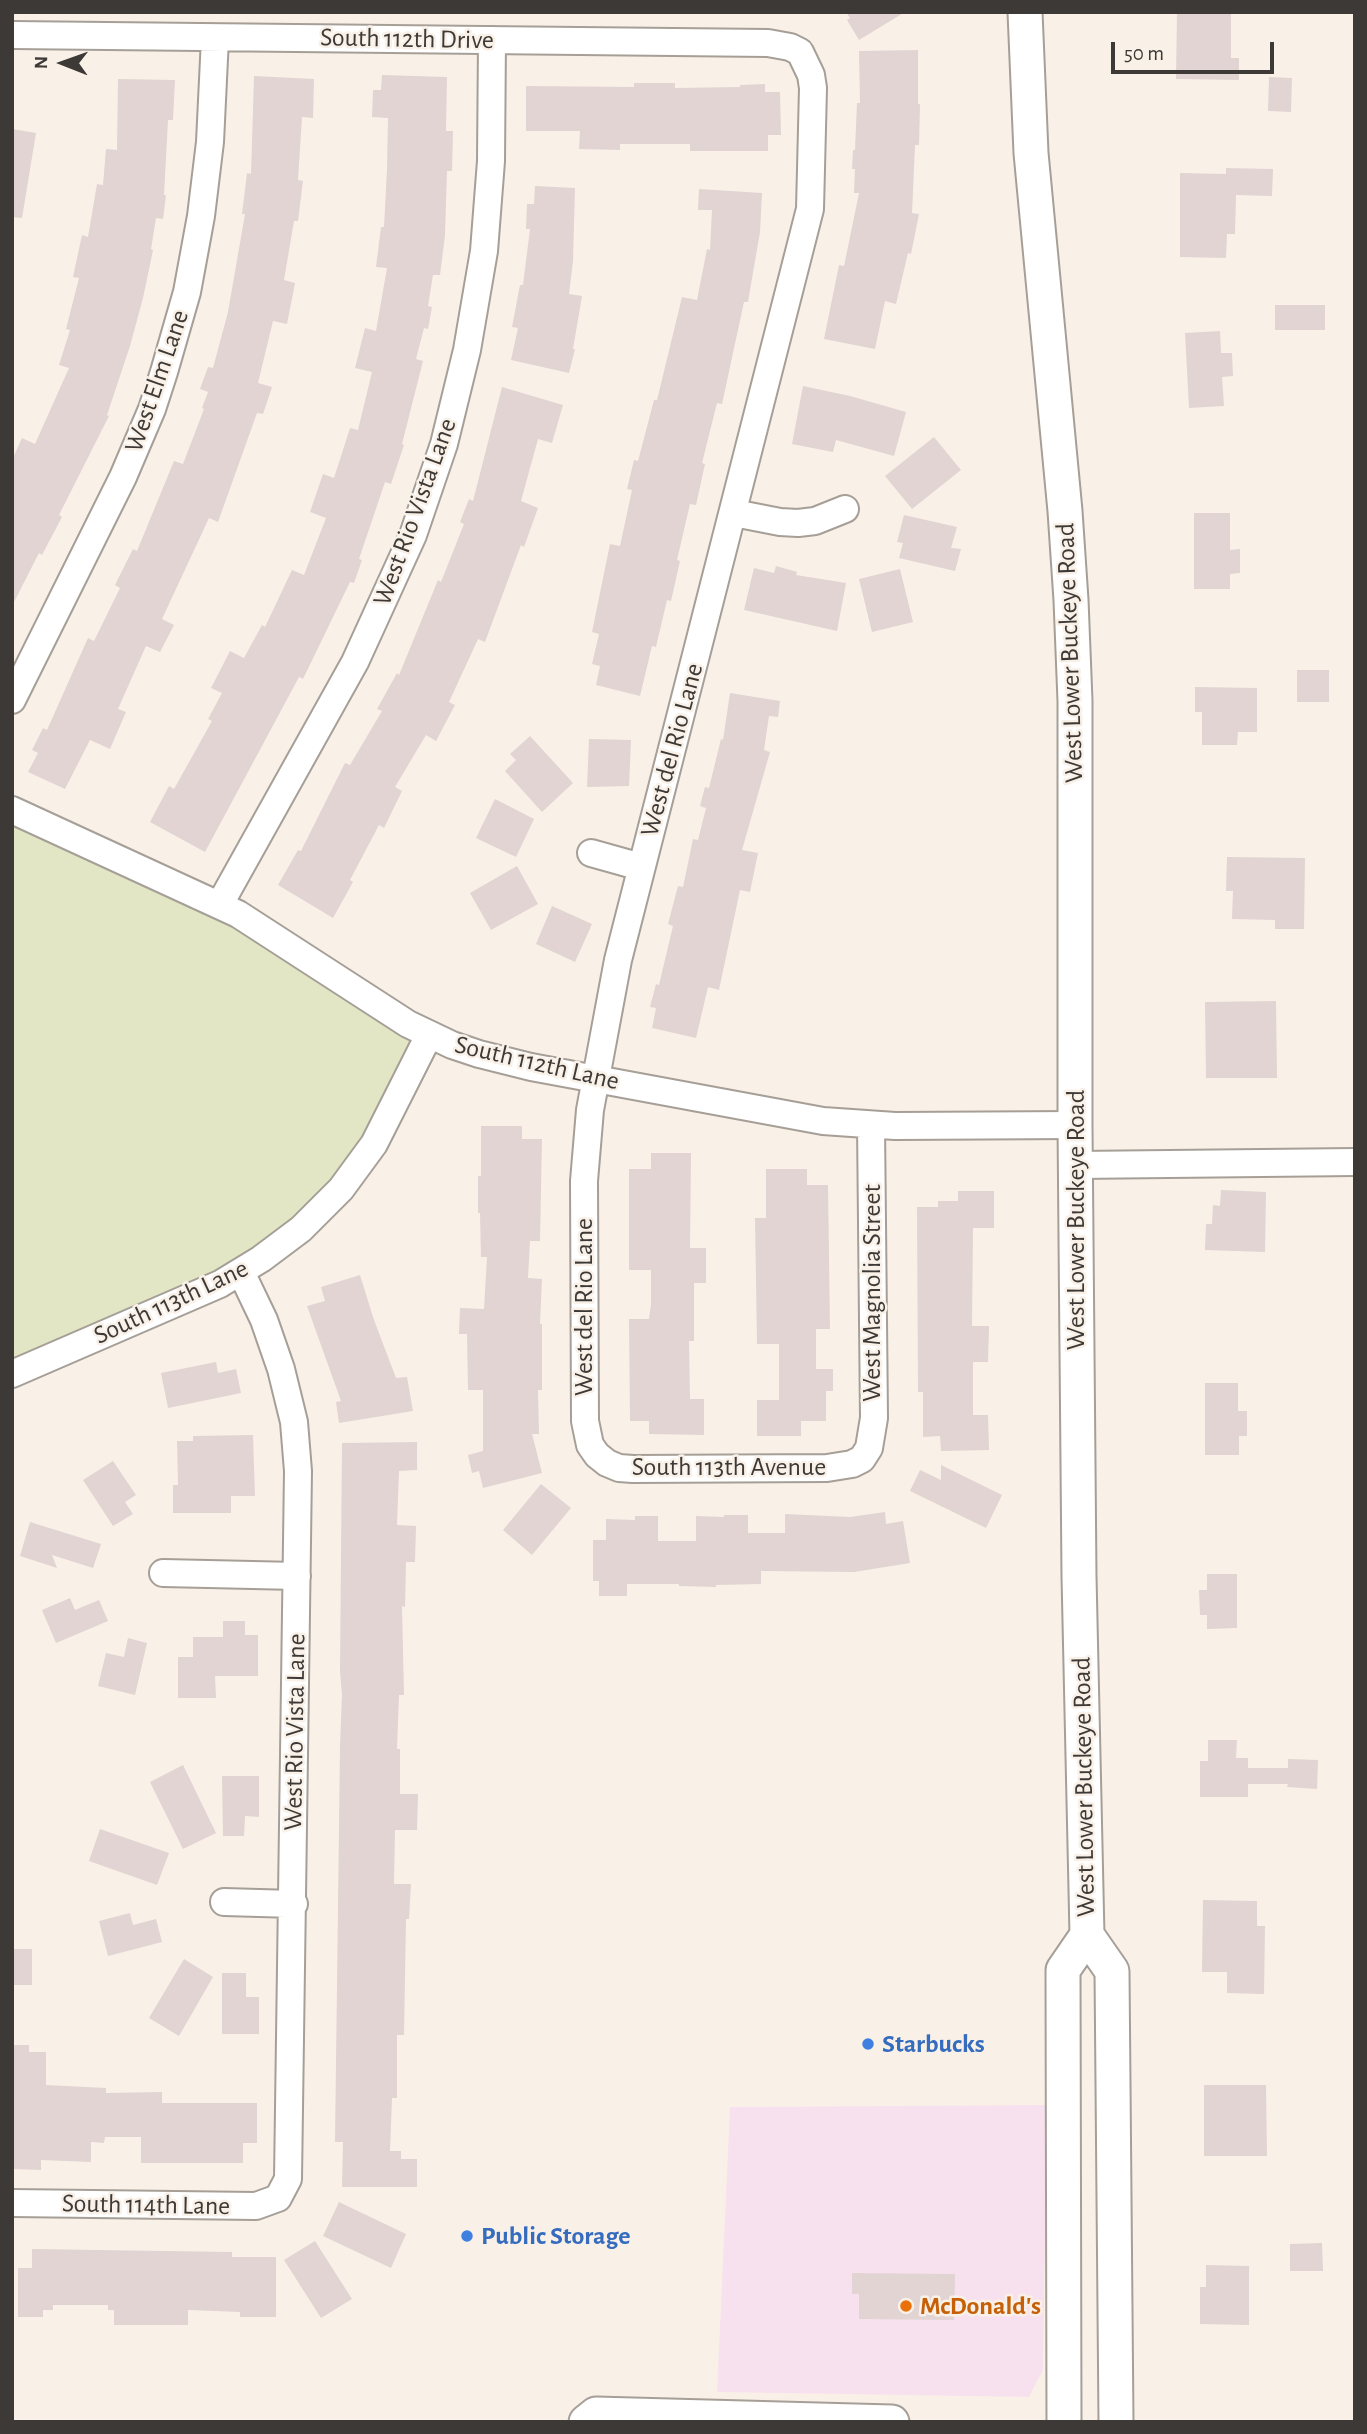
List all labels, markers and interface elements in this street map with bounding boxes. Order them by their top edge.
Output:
street label: South 112th Drive [320,22,494,56]
north arrow [28,28,98,98]
scale bar [1115,28,1278,72]
text: 50 m [1124,43,1164,64]
text: N [32,56,51,69]
street label: West Elm Lane [118,306,196,456]
street label: West Rio Vista Lane [367,414,463,610]
street label: West Lower Buckeye Road [1050,522,1090,784]
street label: West del Rio Lane [634,660,710,840]
street label: South 112th Lane [452,1029,622,1097]
street label: West Lower Buckeye Road [1060,1090,1092,1350]
street label: West Magnolia Street [856,1184,888,1402]
street label: West del Rio Lane [568,1218,600,1396]
street label: South 113th Lane [89,1253,253,1351]
street label: South 113th Avenue [632,1451,826,1483]
street label: West Rio Vista Lane [278,1633,312,1831]
street label: West Lower Buckeye Road [1066,1657,1102,1917]
place label: Starbucks [882,2028,985,2060]
marker: Starbucks [860,2036,876,2052]
street label: South 114th Lane [62,2188,230,2222]
place label: Public Storage [481,2220,631,2252]
marker: Public Storage [459,2228,475,2244]
place label: McDonald's [920,2290,1041,2322]
marker: McDonald's [898,2298,914,2314]

